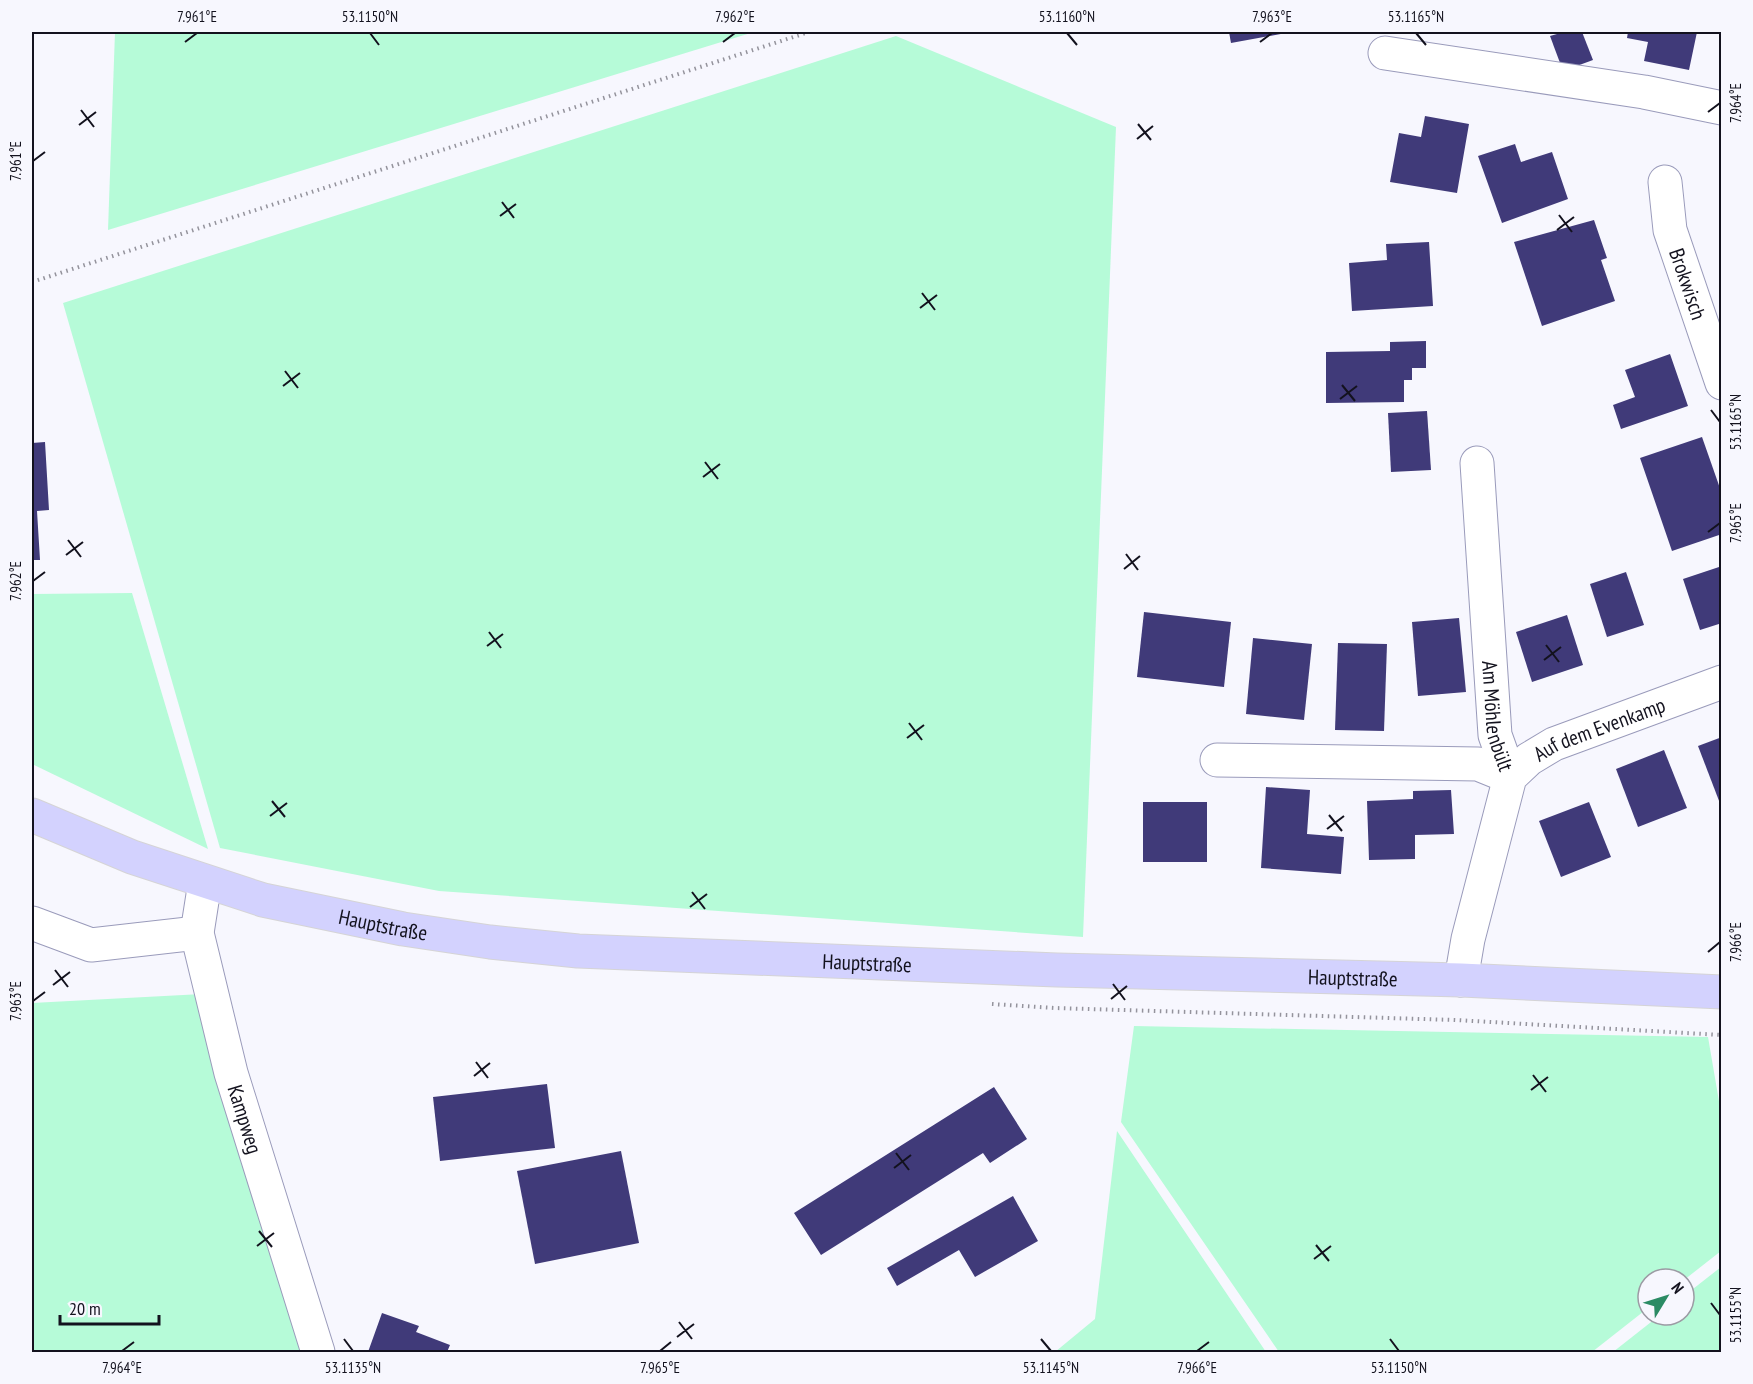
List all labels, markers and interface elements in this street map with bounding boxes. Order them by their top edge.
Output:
text: 7.961°E [177,7,217,26]
text: 53.1150°N [342,7,398,26]
text: 7.962°E [715,7,755,26]
text: 53.1160°N [1039,7,1095,26]
text: 7.963°E [1252,7,1292,26]
text: 53.1165°N [1388,7,1444,26]
text: 7.964°E [1726,83,1745,123]
text: 7.961°E [6,141,25,181]
street label: Brokwisch [1664,244,1713,323]
text: 53.1165°N [1726,394,1745,450]
text: 7.965°E [1726,503,1745,543]
text: 7.962°E [6,561,25,601]
street label: Am Möhlenbült [1477,660,1520,775]
street label: Auf dem Evenkamp [1528,691,1669,767]
street label: Hauptstraße [336,903,429,946]
text: 7.966°E [1726,922,1745,962]
street label: Hauptstraße [822,947,912,978]
street label: Hauptstraße [1308,963,1398,992]
text: 7.963°E [6,981,25,1021]
street label: Kampweg [222,1081,269,1157]
north arrow [1636,1267,1696,1327]
text: N [1667,1278,1688,1297]
text: 53.1155°N [1726,1287,1745,1343]
scale bar [60,1288,159,1326]
text: 20 m [69,1297,101,1320]
text: 7.964°E [102,1358,142,1377]
text: 53.1135°N [325,1358,381,1377]
text: 7.965°E [640,1358,680,1377]
text: 53.1145°N [1023,1358,1079,1377]
text: 7.966°E [1177,1358,1217,1377]
text: 53.1150°N [1371,1358,1427,1377]

